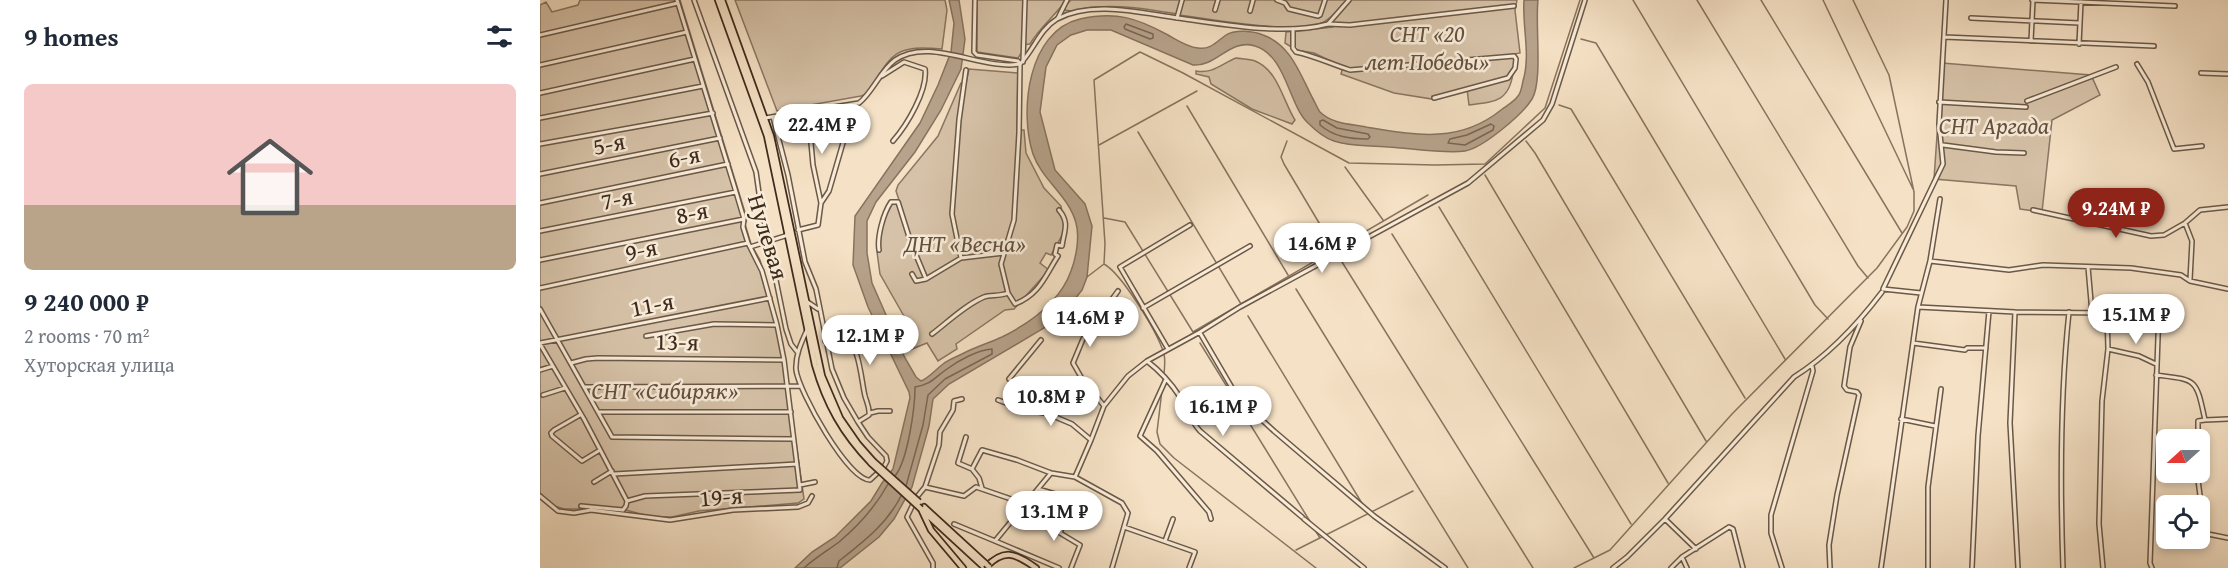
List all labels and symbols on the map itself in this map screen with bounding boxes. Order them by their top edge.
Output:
park label: СНТ «20 лет Победы» [1365,16,1489,79]
pin: 22.4M ₽ [767,104,877,155]
park label: СНТ Аргада [1939,108,2049,143]
street label: 5-я [590,123,628,164]
street label: 6-я [665,136,703,177]
street label: 7-я [598,178,636,219]
pin: 9.24M ₽ [2061,188,2171,239]
street label: Нулевая [739,190,798,284]
street label: 8-я [673,192,711,233]
pin: 14.6M ₽ [1267,223,1377,274]
park label: ДНТ «Весна» [902,226,1026,261]
street label: 9-я [622,229,660,270]
street label: 11-я [627,283,677,326]
pin: 15.1M ₽ [2081,294,2191,345]
pin: 14.6M ₽ [1035,297,1145,348]
pin: 12.1M ₽ [815,315,925,366]
street label: 13-я [655,324,699,359]
park label: СНТ «Сибиряк» [592,373,738,408]
pin: 10.8M ₽ [996,376,1106,427]
pin: 16.1M ₽ [1168,386,1278,437]
north arrow [2156,429,2210,483]
street label: 19-я [698,477,744,516]
pin: 13.1M ₽ [999,491,1109,542]

